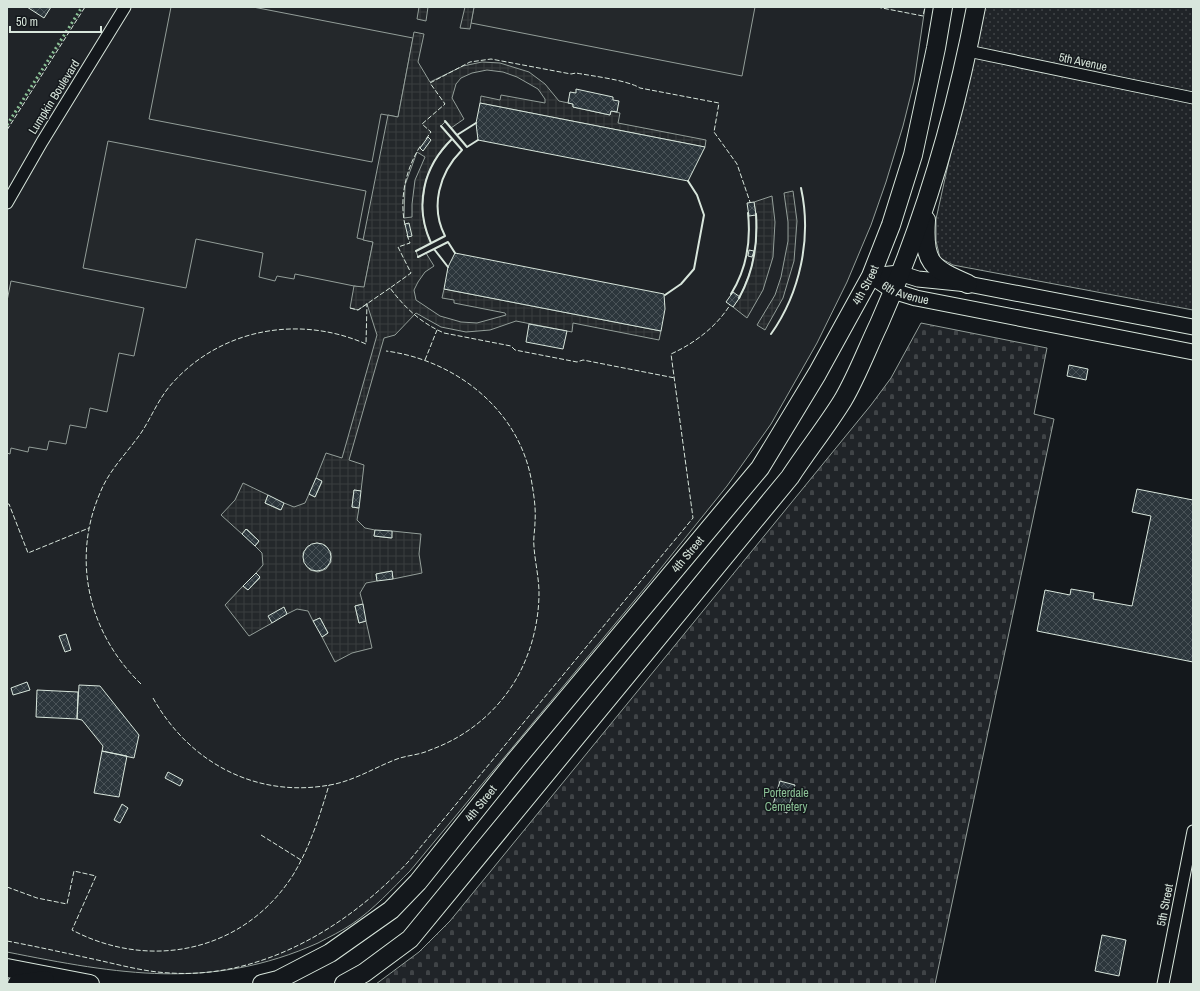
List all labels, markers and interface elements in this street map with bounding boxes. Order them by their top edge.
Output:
scale bar [10,8,101,34]
text: 50 m [16,14,38,30]
street label: 5th Avenue [1057,49,1109,75]
street label: Lumpkin Boulevard [25,57,83,137]
street label: 4th Street [849,263,883,308]
street label: 6th Avenue [878,278,930,308]
street label: 4th Street [668,533,708,576]
street label: 4th Street [461,782,501,825]
park label: Porterdale Cemetery [763,785,809,815]
street label: 5th Street [1153,882,1177,927]

